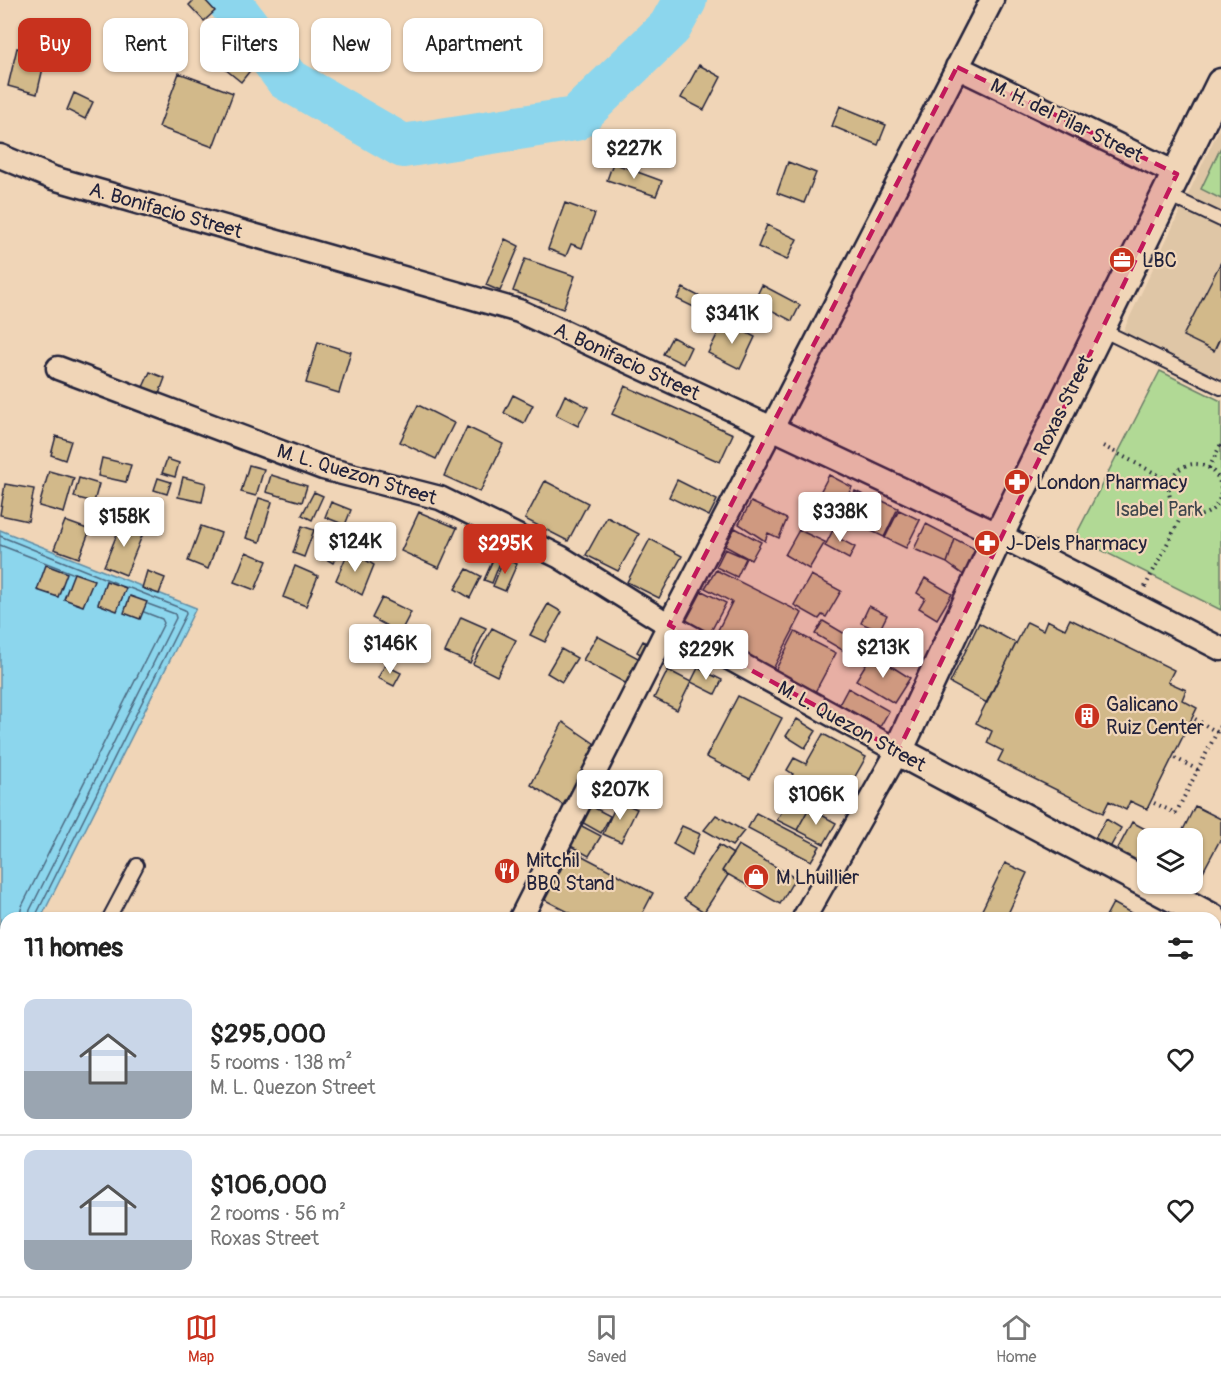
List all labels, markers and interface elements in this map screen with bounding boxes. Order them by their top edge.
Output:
chip: Buy [18,18,91,72]
chip: Rent [103,18,188,72]
chip: Filters [200,18,299,72]
chip: New [311,18,391,72]
chip: Apartment [403,18,543,72]
street label: M. H. del Pilar Street [986,73,1148,169]
pin: $227K [592,129,676,180]
text: $227K [606,136,662,161]
street label: A. Bonifacio Street [86,177,246,245]
office icon: LBC [1107,245,1137,275]
place label: LBC [1142,248,1177,273]
pin: $341K [690,294,774,345]
text: $341K [705,301,759,326]
street label: A. Bonifacio Street [550,317,705,407]
street label: Roxas Street [1028,350,1099,460]
street label: M. L. Quezon Street [274,438,441,511]
pharmacy icon: London Pharmacy [1002,467,1032,497]
place label: London Pharmacy [1036,470,1188,495]
pin: $338K [798,492,882,543]
pin: $158K [82,497,166,548]
park label: Isabel Park [1115,497,1203,522]
text: $338K [812,499,868,524]
text: $158K [98,504,150,529]
pin: $124K [313,522,397,573]
pin: $295K [463,524,547,575]
pharmacy icon: J-Dels Pharmacy [972,528,1002,558]
text: $124K [328,529,382,554]
text: $295K [477,531,533,556]
place label: J-Dels Pharmacy [1006,531,1148,556]
pin: $146K [348,624,432,675]
pin: $213K [841,628,925,679]
pin: $229K [664,630,748,681]
text: $146K [363,631,417,656]
text: $213K [856,635,910,660]
text: $229K [678,637,734,662]
street label: M. L. Quezon Street [773,675,931,778]
place label: Galicano Ruiz Center [1106,692,1204,740]
building icon: Galicano Ruiz Center [1072,701,1102,731]
pin: $207K [578,770,662,821]
pin: $106K [774,775,858,826]
text: $207K [591,777,649,802]
text: $106K [788,782,844,807]
map controls [1137,828,1203,894]
button: layers [1137,828,1203,894]
place label: Mitchil BBQ Stand [526,848,615,896]
restaurant icon: Mitchil BBQ Stand [492,856,522,886]
shop icon: M Lhuillier [741,862,771,892]
place label: M Lhuillier [776,865,859,890]
text: 11 homes [24,932,123,964]
icon: filters [1164,932,1197,965]
text: $295,000 [210,1018,326,1050]
icon: home [72,1023,144,1095]
icon: heart [1164,1043,1197,1076]
text: 5 rooms · 138 m² [210,1050,352,1075]
text: M. L. Quezon Street [210,1075,376,1100]
text: $106,000 [210,1169,327,1201]
icon: home [72,1174,144,1246]
icon: heart [1164,1194,1197,1227]
text: 2 rooms · 56 m² [210,1201,346,1226]
text: Roxas Street [210,1226,319,1251]
tab: Map [185,1311,218,1367]
tab: Saved [587,1311,627,1367]
tab: Home [996,1311,1036,1367]

